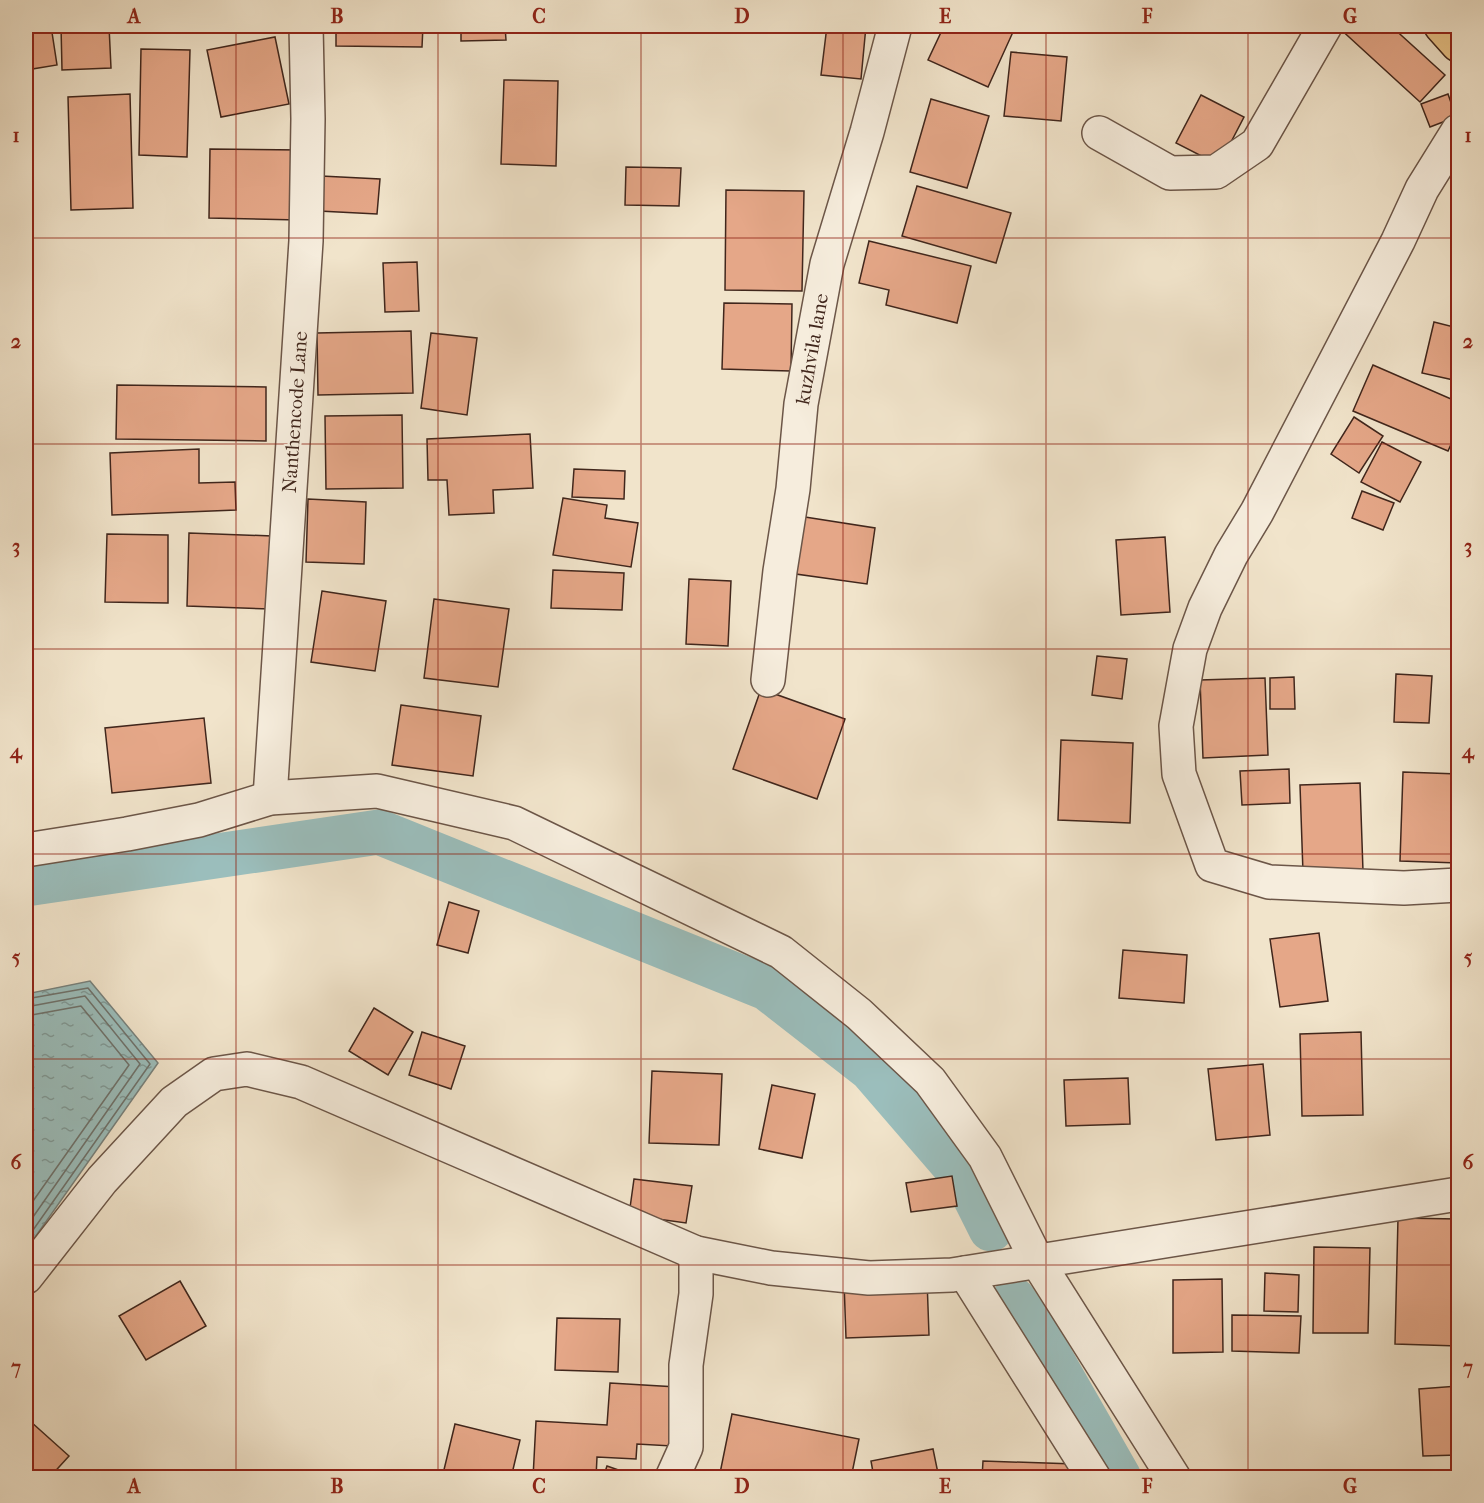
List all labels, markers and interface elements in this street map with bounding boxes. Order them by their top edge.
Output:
text: A [126,5,142,28]
text: B [330,5,344,28]
text: C [532,5,546,28]
text: D [734,5,750,28]
text: E [939,5,951,28]
text: F [1141,5,1153,28]
text: G [1343,5,1357,28]
text: 1 [12,124,20,147]
text: 1 [1464,124,1472,147]
street label: kuzhvila lane [791,291,833,406]
text: 2 [11,330,21,353]
street label: Nanthencode Lane [278,330,312,494]
text: 2 [1463,330,1473,353]
text: 3 [12,535,20,558]
text: 3 [1464,535,1472,558]
text: 4 [9,740,23,764]
text: 4 [1461,740,1475,764]
text: 5 [12,946,21,969]
text: 5 [1464,946,1473,969]
text: 6 [11,1151,23,1174]
text: 6 [1463,1151,1475,1174]
text: 7 [10,1356,21,1379]
text: 7 [1462,1356,1473,1379]
text: A [126,1475,142,1498]
text: B [330,1475,344,1498]
text: C [532,1475,546,1498]
text: D [734,1475,750,1498]
text: E [939,1475,951,1498]
text: F [1141,1475,1153,1498]
text: G [1343,1475,1357,1498]

